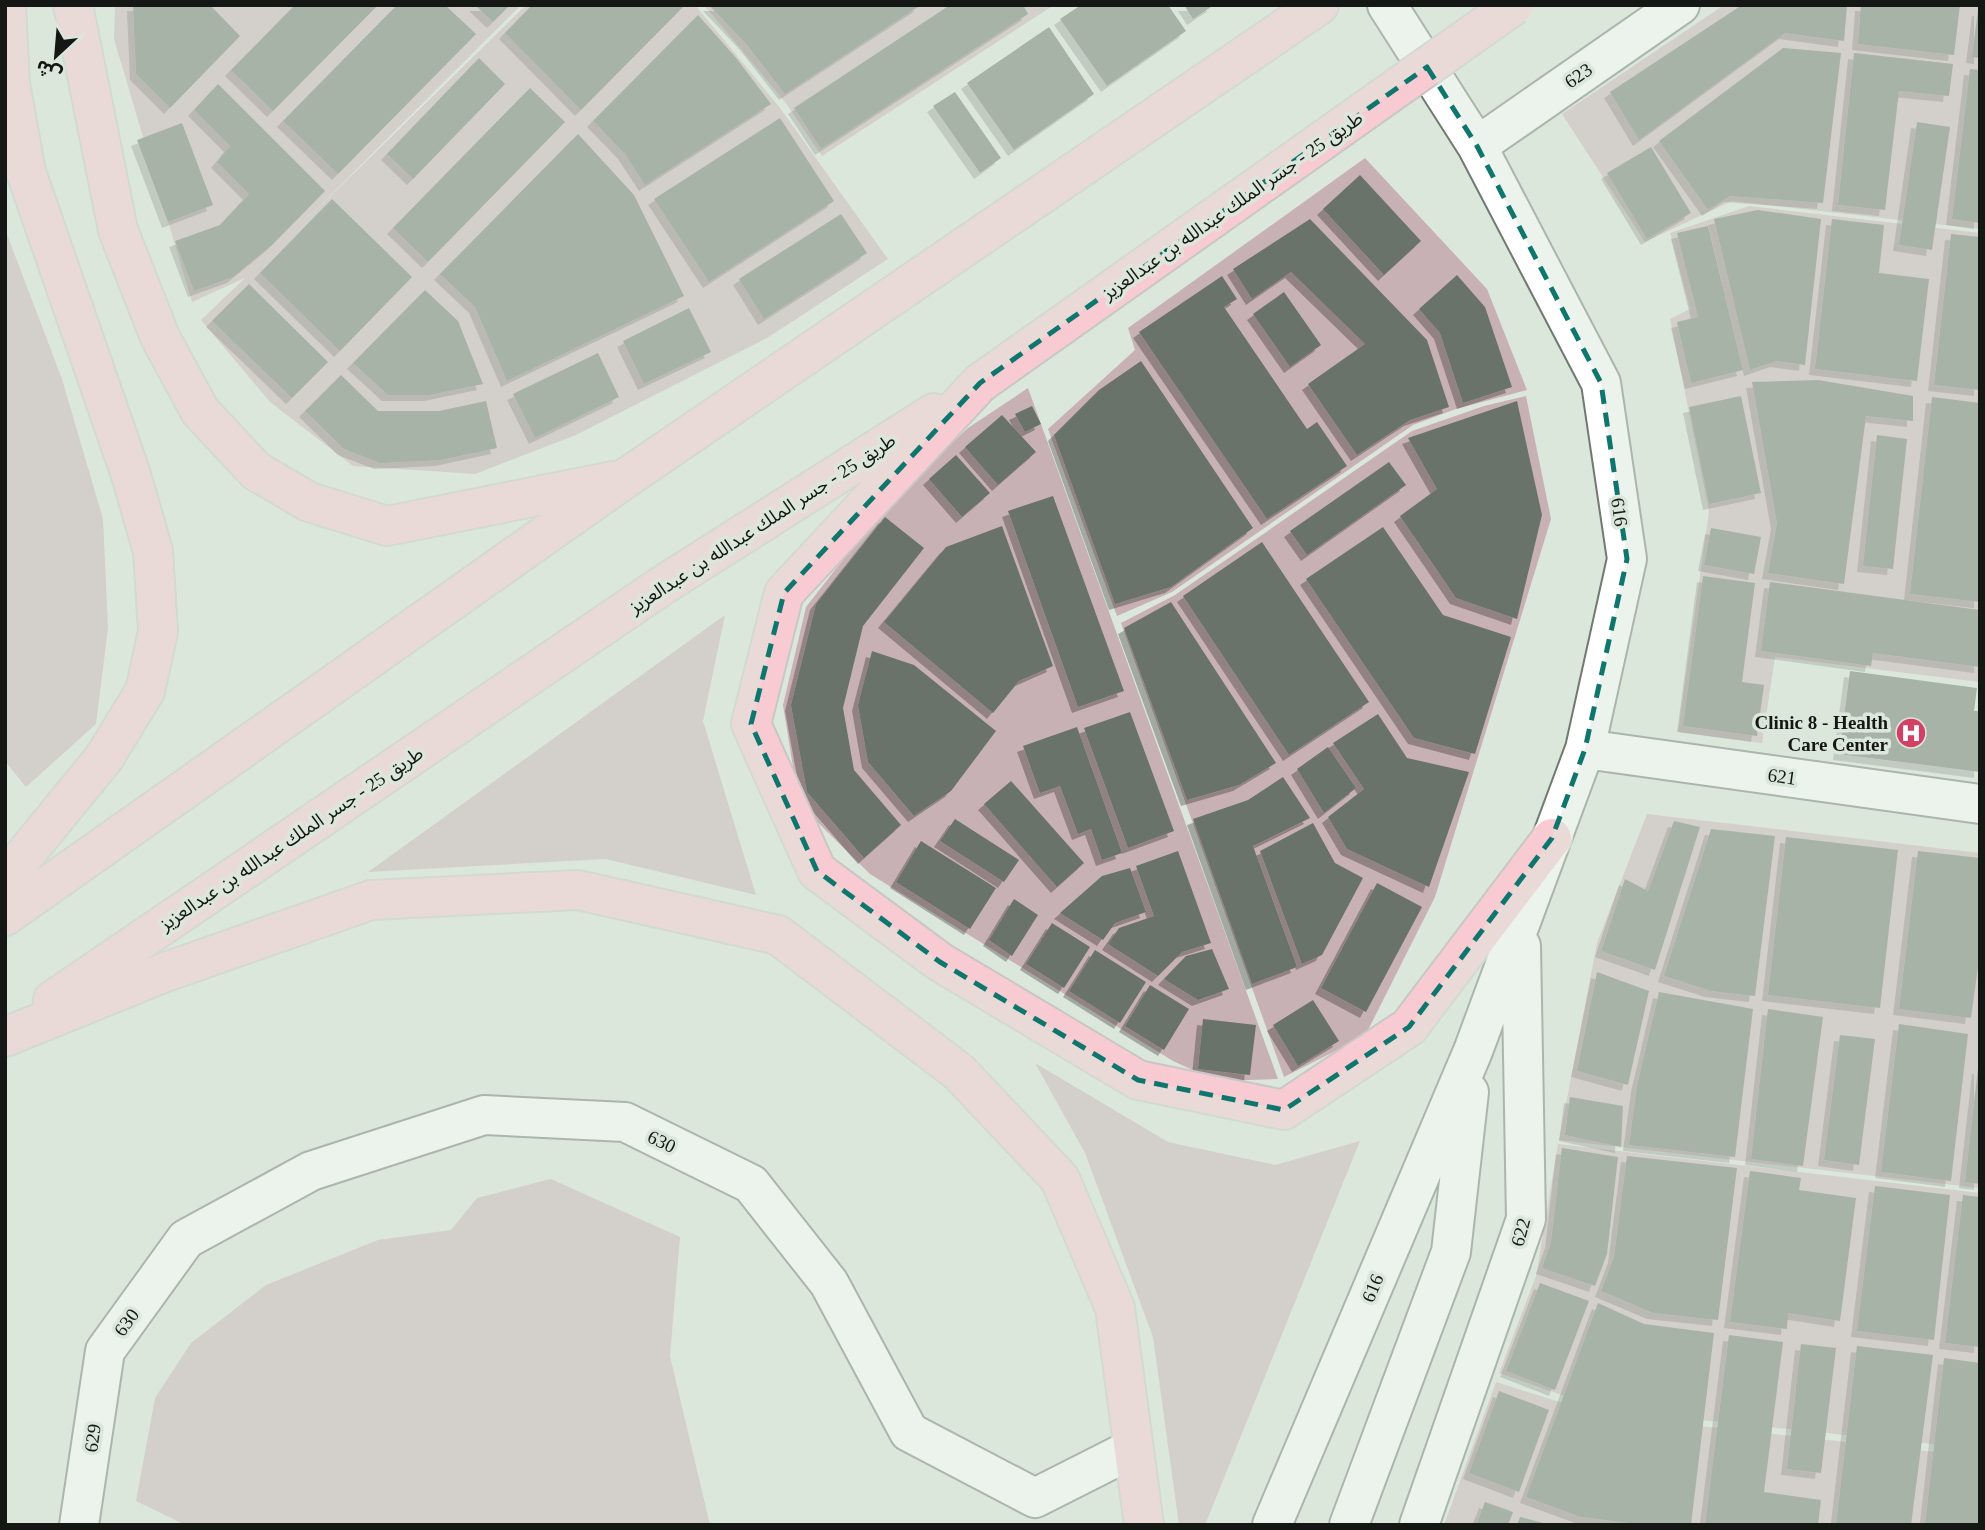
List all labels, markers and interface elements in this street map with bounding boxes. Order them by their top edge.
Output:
north arrow [21,21,91,91]
text: ش [32,56,65,86]
street label: 623 [1561,59,1596,92]
street label: طريق 25 - جسر الملك عبدالله بن عبدالعزيز [1097,107,1367,305]
street label: طريق 25 - جسر الملك عبدالله بن عبدالعزيز [624,429,900,619]
street label: 616 [1607,496,1632,528]
place label: Clinic 8 - Health Care Center [1754,712,1889,755]
hospital icon: Clinic 8 - Health Care Center [1894,716,1928,750]
street label: طريق 25 - جسر الملك عبدالله بن عبدالعزيز [155,742,428,936]
street label: 621 [1766,764,1798,789]
street label: 630 [644,1126,679,1157]
street label: 622 [1507,1216,1534,1249]
street label: 616 [1357,1271,1388,1305]
street label: 630 [110,1305,143,1340]
street label: 629 [80,1422,105,1454]

